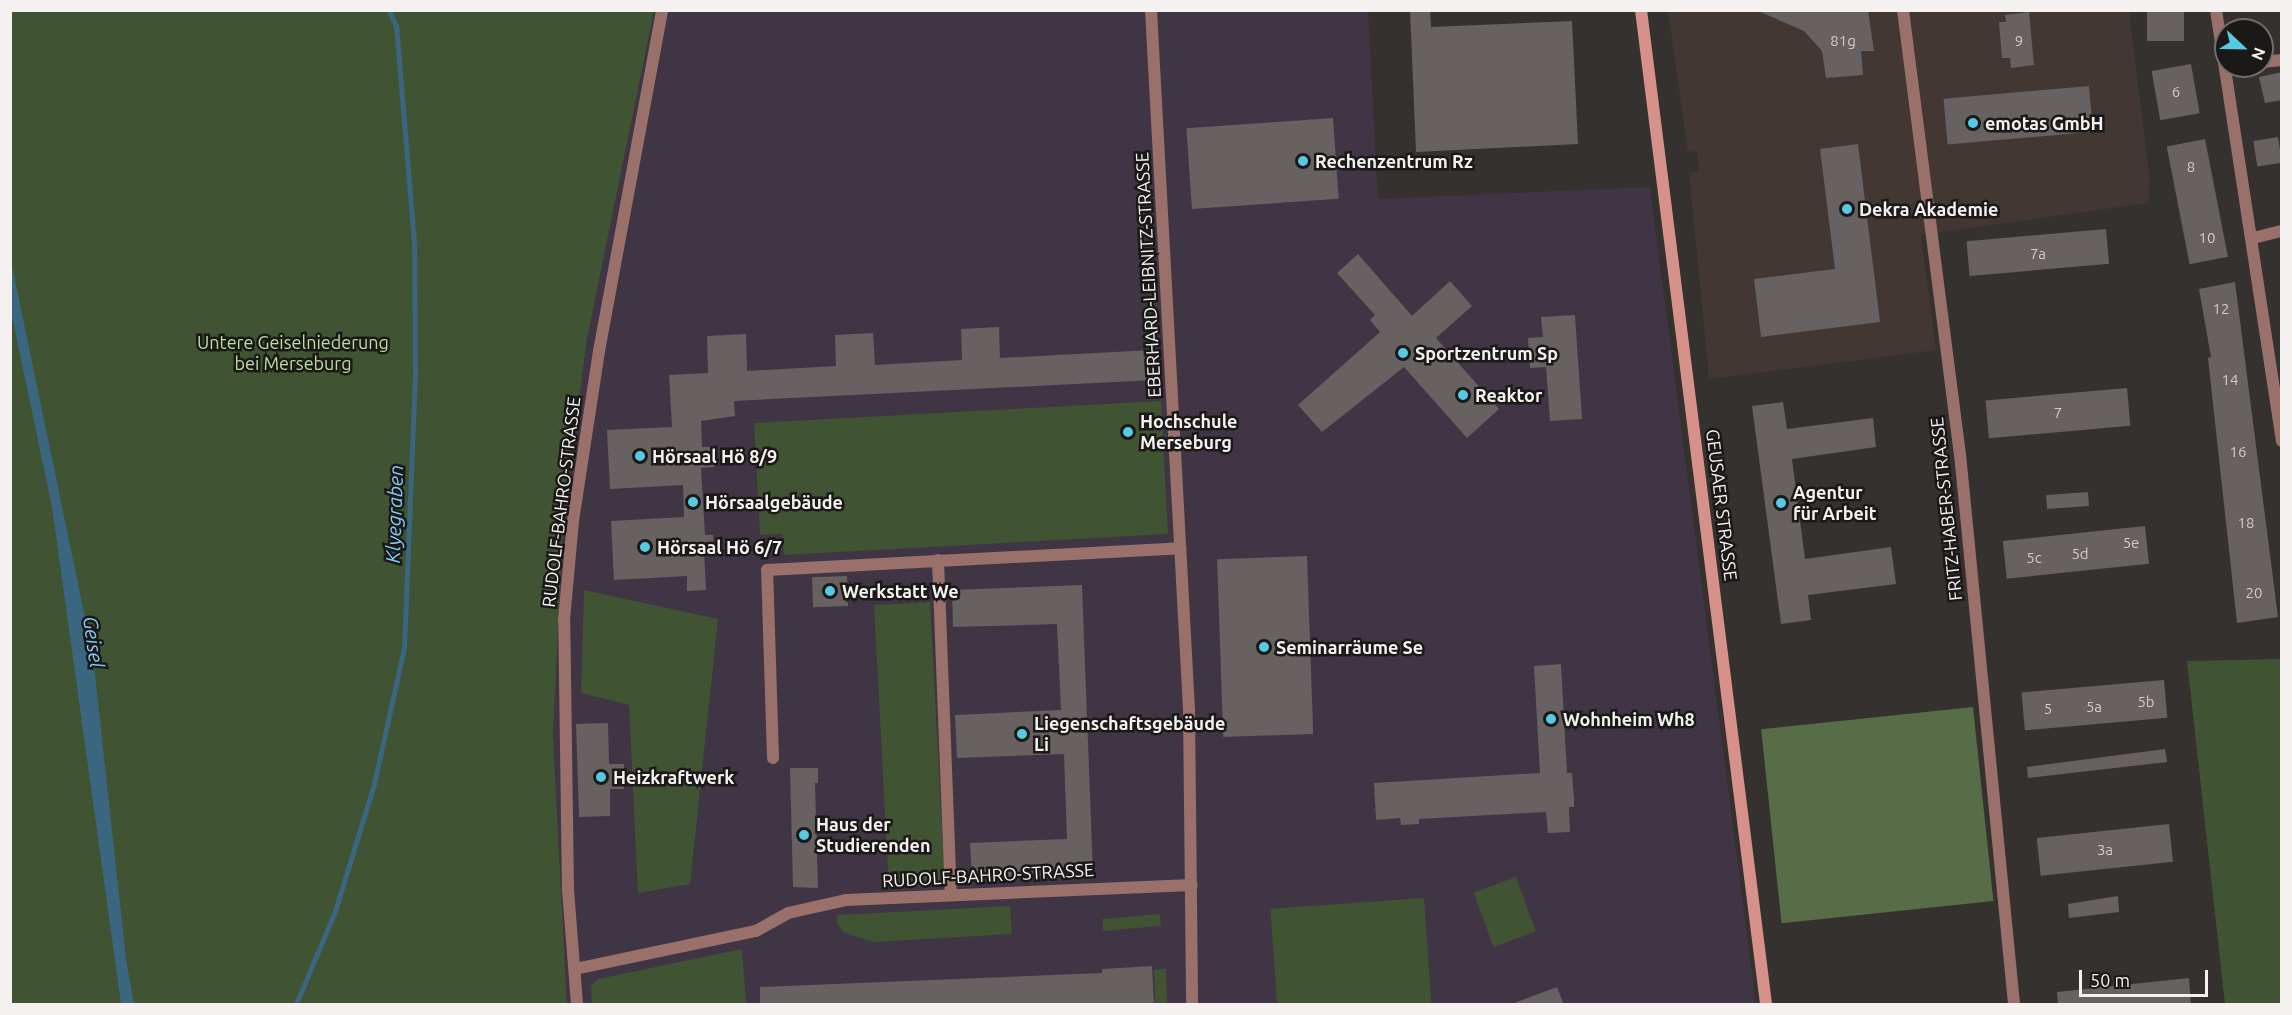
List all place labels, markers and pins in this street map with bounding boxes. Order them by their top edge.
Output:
place label: emotas GmbH [1985,112,2104,134]
marker: emotas GmbH [1966,116,1980,130]
place label: Rechenzentrum Rz [1315,150,1473,172]
marker: Rechenzentrum Rz [1296,154,1310,168]
place label: Dekra Akademie [1859,198,1998,220]
marker: Dekra Akademie [1840,202,1854,216]
place label: Sportzentrum Sp [1415,342,1558,364]
marker: Sportzentrum Sp [1396,346,1410,360]
place label: Reaktor [1475,384,1542,406]
marker: Reaktor [1456,388,1470,402]
place label: Hochschule Merseburg [1140,411,1237,454]
marker: Hochschule Merseburg [1121,425,1135,439]
place label: Hörsaal Hö 8/9 [652,445,777,467]
marker: Hörsaal Hö 8/9 [633,449,647,463]
place label: Agentur für Arbeit [1793,482,1877,524]
place label: Hörsaalgebäude [705,491,843,513]
marker: Hörsaalgebäude [686,495,700,509]
marker: Agentur für Arbeit [1774,496,1788,510]
place label: Hörsaal Hö 6/7 [657,536,782,558]
marker: Hörsaal Hö 6/7 [638,540,652,554]
place label: Werkstatt We [842,580,959,602]
marker: Werkstatt We [823,584,837,598]
place label: Seminarräume Se [1276,636,1423,658]
marker: Seminarräume Se [1257,640,1271,654]
place label: Wohnheim Wh8 [1563,708,1695,730]
marker: Wohnheim Wh8 [1544,712,1558,726]
place label: Liegenschaftsgebäude Li [1034,713,1225,756]
marker: Liegenschaftsgebäude Li [1015,727,1029,741]
place label: Heizkraftwerk [613,766,734,788]
marker: Heizkraftwerk [594,770,608,784]
place label: Haus der Studierenden [816,814,931,856]
marker: Haus der Studierenden [797,828,811,842]

